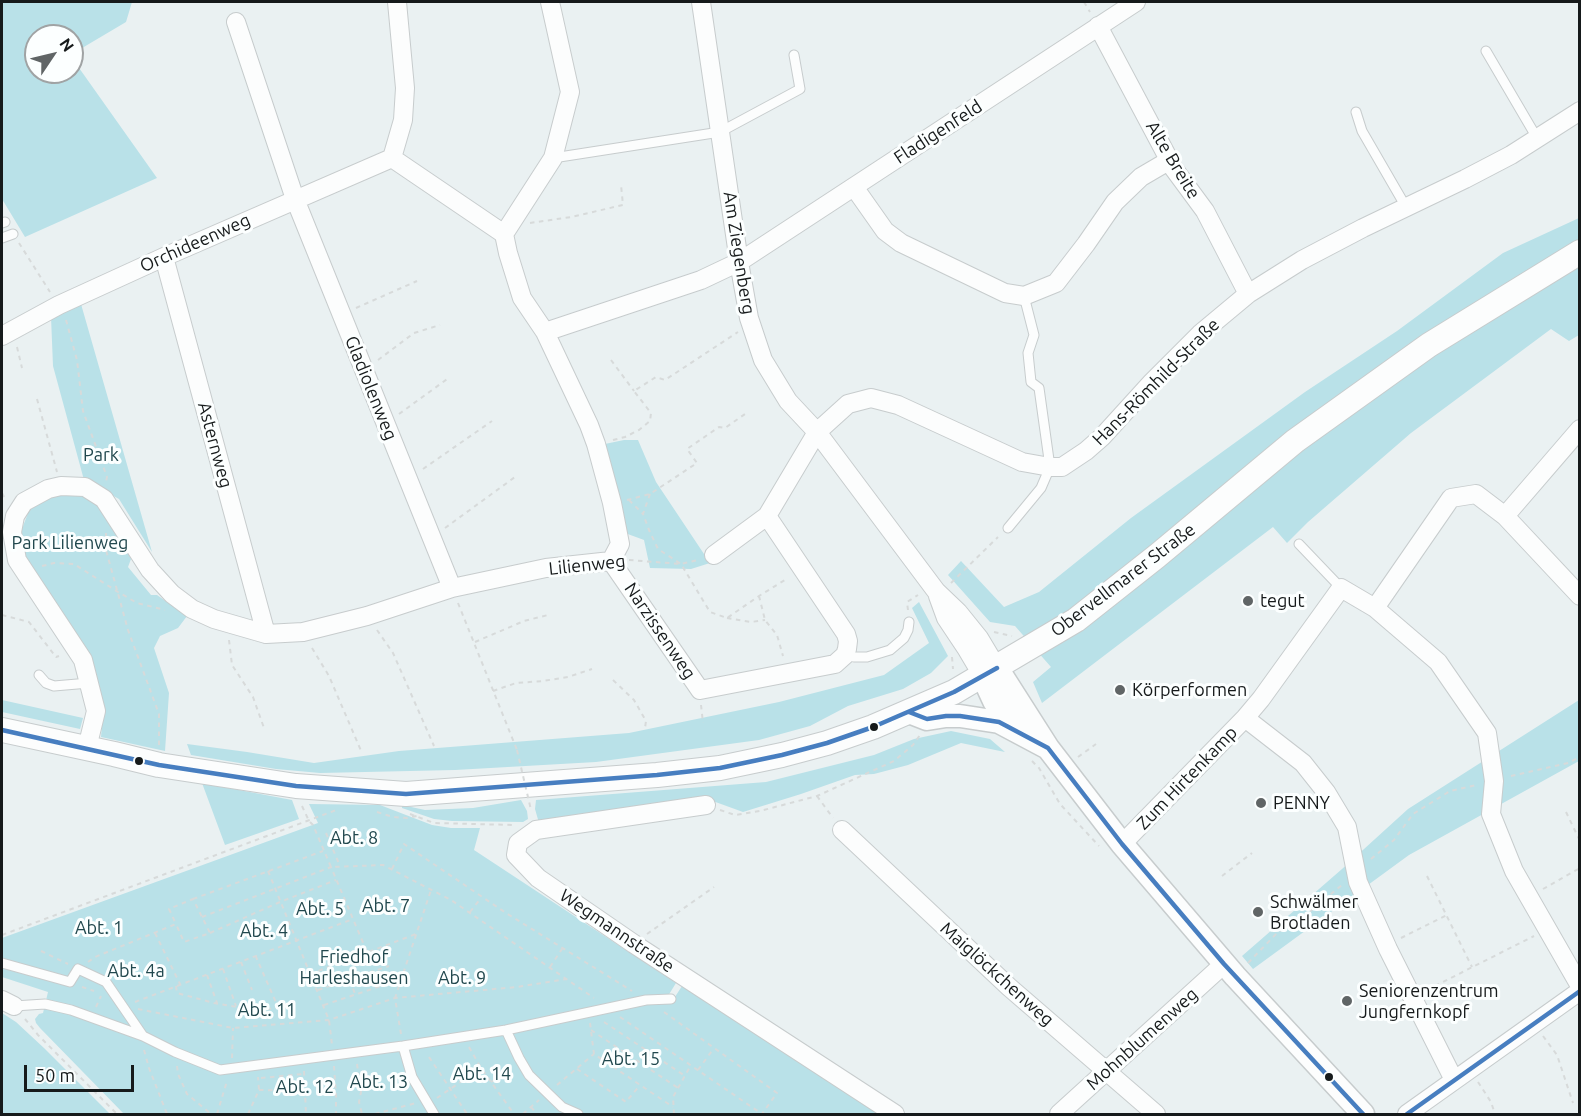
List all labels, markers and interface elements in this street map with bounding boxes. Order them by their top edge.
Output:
north arrow [24,24,84,84]
text: N [56,35,78,55]
street label: Fladigenfeld [890,95,986,169]
street label: Alte Breite [1141,117,1205,203]
street label: Am Ziegenberg [719,190,759,316]
street label: Orchideenweg [136,209,254,277]
street label: Hans-Römhild-Straße [1088,314,1224,450]
street label: Gladiolenweg [340,333,402,443]
street label: Asternweg [193,400,237,490]
park label: Park [83,444,119,466]
street label: Obervellmarer Straße [1046,519,1200,641]
park label: Park Lilienweg [12,532,128,554]
street label: Lilienweg [548,550,626,580]
street label: Narzissenweg [620,579,700,683]
place label: tegut [1260,590,1305,612]
marker: tegut [1241,594,1255,608]
place label: Körperformen [1132,679,1247,701]
marker: Körperformen [1113,683,1127,697]
unlabelled marker [868,721,880,733]
street label: Zum Hirtenkamp [1132,722,1242,834]
unlabelled marker [133,755,145,767]
place label: PENNY [1273,792,1330,814]
marker: PENNY [1254,796,1268,810]
park label: Abt. 8 [330,827,378,849]
street label: Wegmannstraße [556,885,678,977]
place label: Schwälmer Brotladen [1270,891,1358,934]
park label: Abt. 7 [362,895,410,917]
park label: Abt. 5 [296,898,344,920]
marker: Schwälmer Brotladen [1251,905,1265,919]
park label: Abt. 1 [75,917,123,939]
street label: Maiglöckchenweg [936,917,1058,1031]
park label: Abt. 4 [240,920,288,942]
park label: Friedhof Harleshausen [300,946,408,988]
park label: Abt. 4a [107,960,165,982]
park label: Abt. 9 [438,967,486,989]
place label: Seniorenzentrum Jungfernkopf [1359,980,1499,1022]
street label: Mohnblumenweg [1082,983,1202,1095]
marker: Seniorenzentrum Jungfernkopf [1340,994,1354,1008]
park label: Abt. 11 [238,999,296,1021]
park label: Abt. 15 [602,1048,660,1070]
scale bar [27,1053,136,1091]
park label: Abt. 14 [453,1063,511,1085]
text: 50 m [35,1065,75,1085]
park label: Abt. 13 [350,1071,408,1093]
unlabelled marker [1323,1071,1335,1083]
park label: Abt. 12 [276,1076,334,1098]

